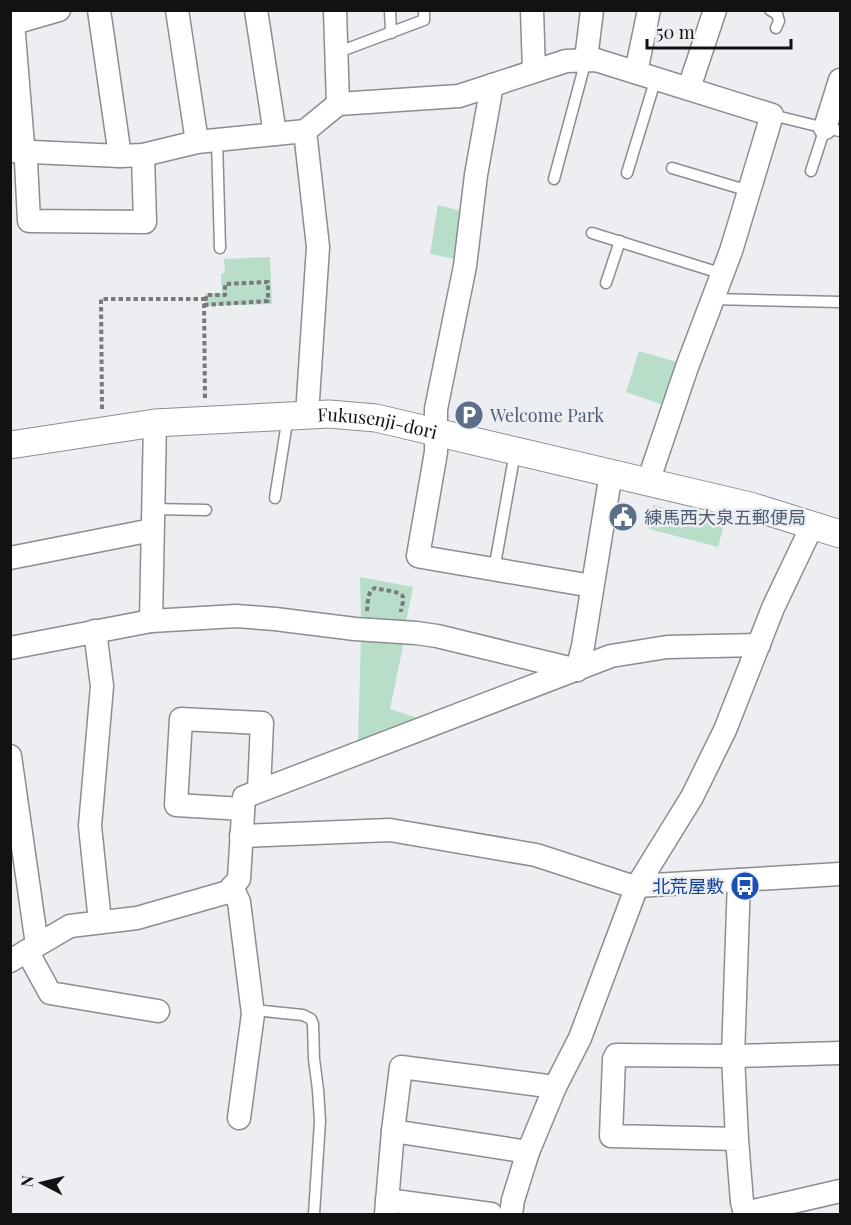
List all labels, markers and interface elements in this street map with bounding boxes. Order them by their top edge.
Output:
scale bar [647,12,791,50]
text: 50 m [656,20,695,44]
parking icon: Welcome Park [453,399,485,431]
street label: Fukusenji-dori [317,402,440,444]
place label: Welcome Park [489,403,604,427]
public building icon: 練馬西大泉五郵便局 [607,501,639,533]
place label: 練馬西大泉五郵便局 [644,505,806,529]
bus stop icon: 北荒屋敷 [729,870,761,902]
place label: 北荒屋敷 [652,874,724,898]
north arrow [12,1153,72,1213]
text: N [15,1174,38,1188]

